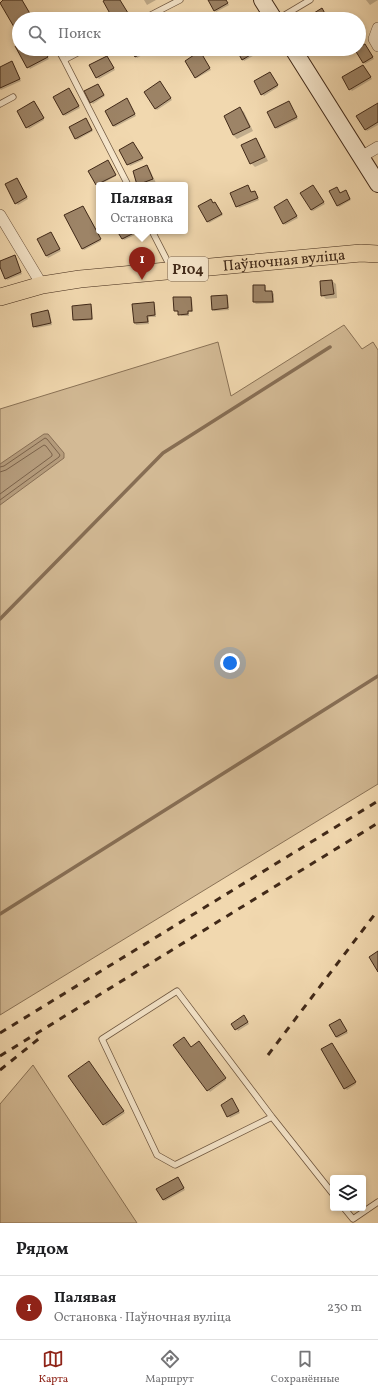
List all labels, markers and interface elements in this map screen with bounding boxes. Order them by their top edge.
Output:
search box [12,12,366,56]
icon: search [26,23,48,45]
text: Поиск [58,24,101,45]
popup [96,182,188,234]
text: Палявая [110,189,173,210]
text: Остановка [110,210,174,228]
street label: Паўночная вуліца [222,246,346,278]
pin: 1 [129,247,155,280]
road number: Р104 [168,257,208,281]
your location [220,653,240,673]
map controls [330,1175,366,1211]
button: layers [330,1175,366,1211]
text: Рядом [16,1238,69,1261]
text: Палявая [54,1288,116,1309]
text: 1 [26,1299,32,1317]
text: 230 m [327,1299,362,1317]
text: Остановка · Паўночная вуліца [54,1309,231,1327]
tab: Карта [38,1348,68,1387]
tab: Маршрут [145,1348,194,1387]
tab: Сохранённые [271,1348,339,1387]

